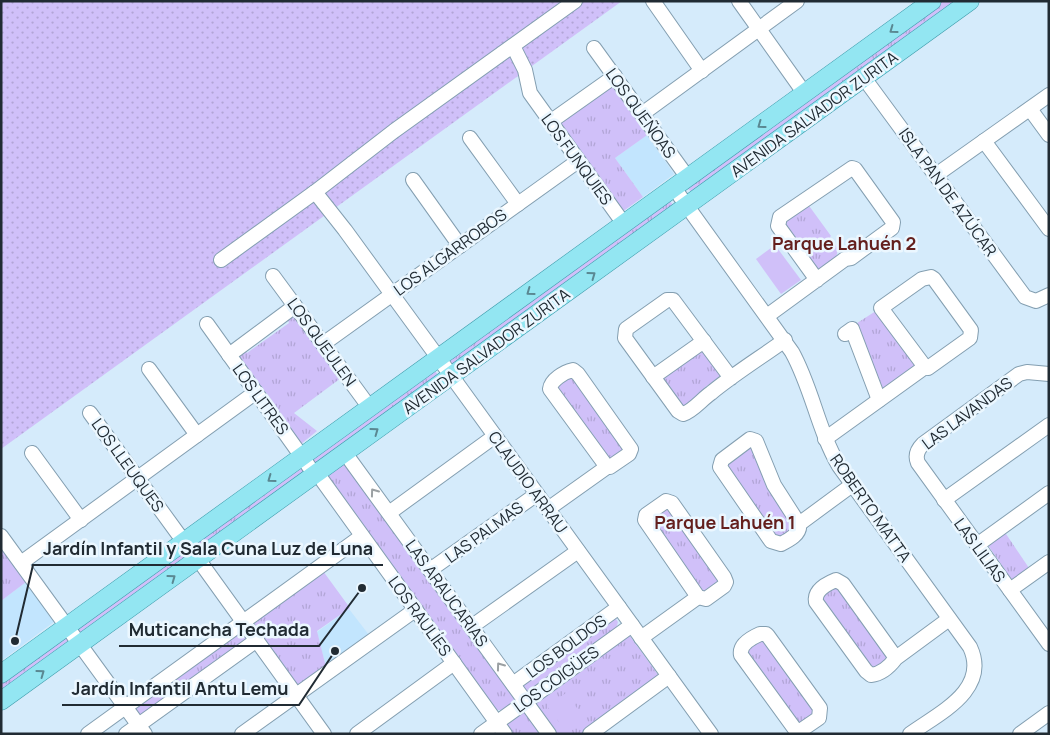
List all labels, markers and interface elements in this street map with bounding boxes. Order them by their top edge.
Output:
one-way arrow [889,24,899,33]
street label: AVENIDA SALVADOR ZURITA [726,46,902,182]
street label: LOS QUEÑOAS [601,64,681,163]
street label: LOS FUNQUIES [536,109,618,209]
one-way arrow [757,119,767,128]
street label: ISLA PAN DE AZÚCAR [894,123,1002,261]
street label: LOS ALGARROBOS [389,203,511,300]
district label: Parque Lahuén 2 [772,231,916,255]
one-way arrow [586,272,596,281]
street label: AVENIDA SALVADOR ZURITA [398,283,574,419]
one-way arrow [526,286,536,295]
street label: LOS QUEULEN [283,294,361,390]
street label: LOS LITRES [228,359,294,439]
street label: LAS LAVANDAS [917,372,1017,454]
street label: LOS LLEUQUES [87,414,169,516]
street label: CLAUDIO ARRAU [483,426,573,538]
one-way arrow [369,428,379,437]
street label: ROBERTO MATTA [825,449,917,567]
one-way arrow [268,474,277,482]
one-way arrow [371,488,380,497]
street label: LAS PALMAS [441,496,528,568]
district label: Parque Lahuén 1 [654,510,796,534]
street label: LAS LILIAS [949,513,1011,587]
callout: Jardín Infantil y Sala Cuna Luz de Luna [33,532,383,565]
street label: LAS ARAUCARIAS [401,535,493,651]
text: Jardín Infantil y Sala Cuna Luz de Luna [43,536,373,560]
street label: LOS RAULÍES [383,571,457,661]
one-way arrow [167,575,176,584]
street label: LOS BOLDOS [521,609,611,683]
callout: Muticancha Techada [119,613,319,646]
text: Muticancha Techada [129,617,309,641]
street label: LOS COIGÜES [509,641,603,717]
one-way arrow [497,663,505,672]
one-way arrow [35,670,45,679]
callout: Jardín Infantil Antu Lemu [62,672,299,705]
text: Jardín Infantil Antu Lemu [72,676,288,700]

